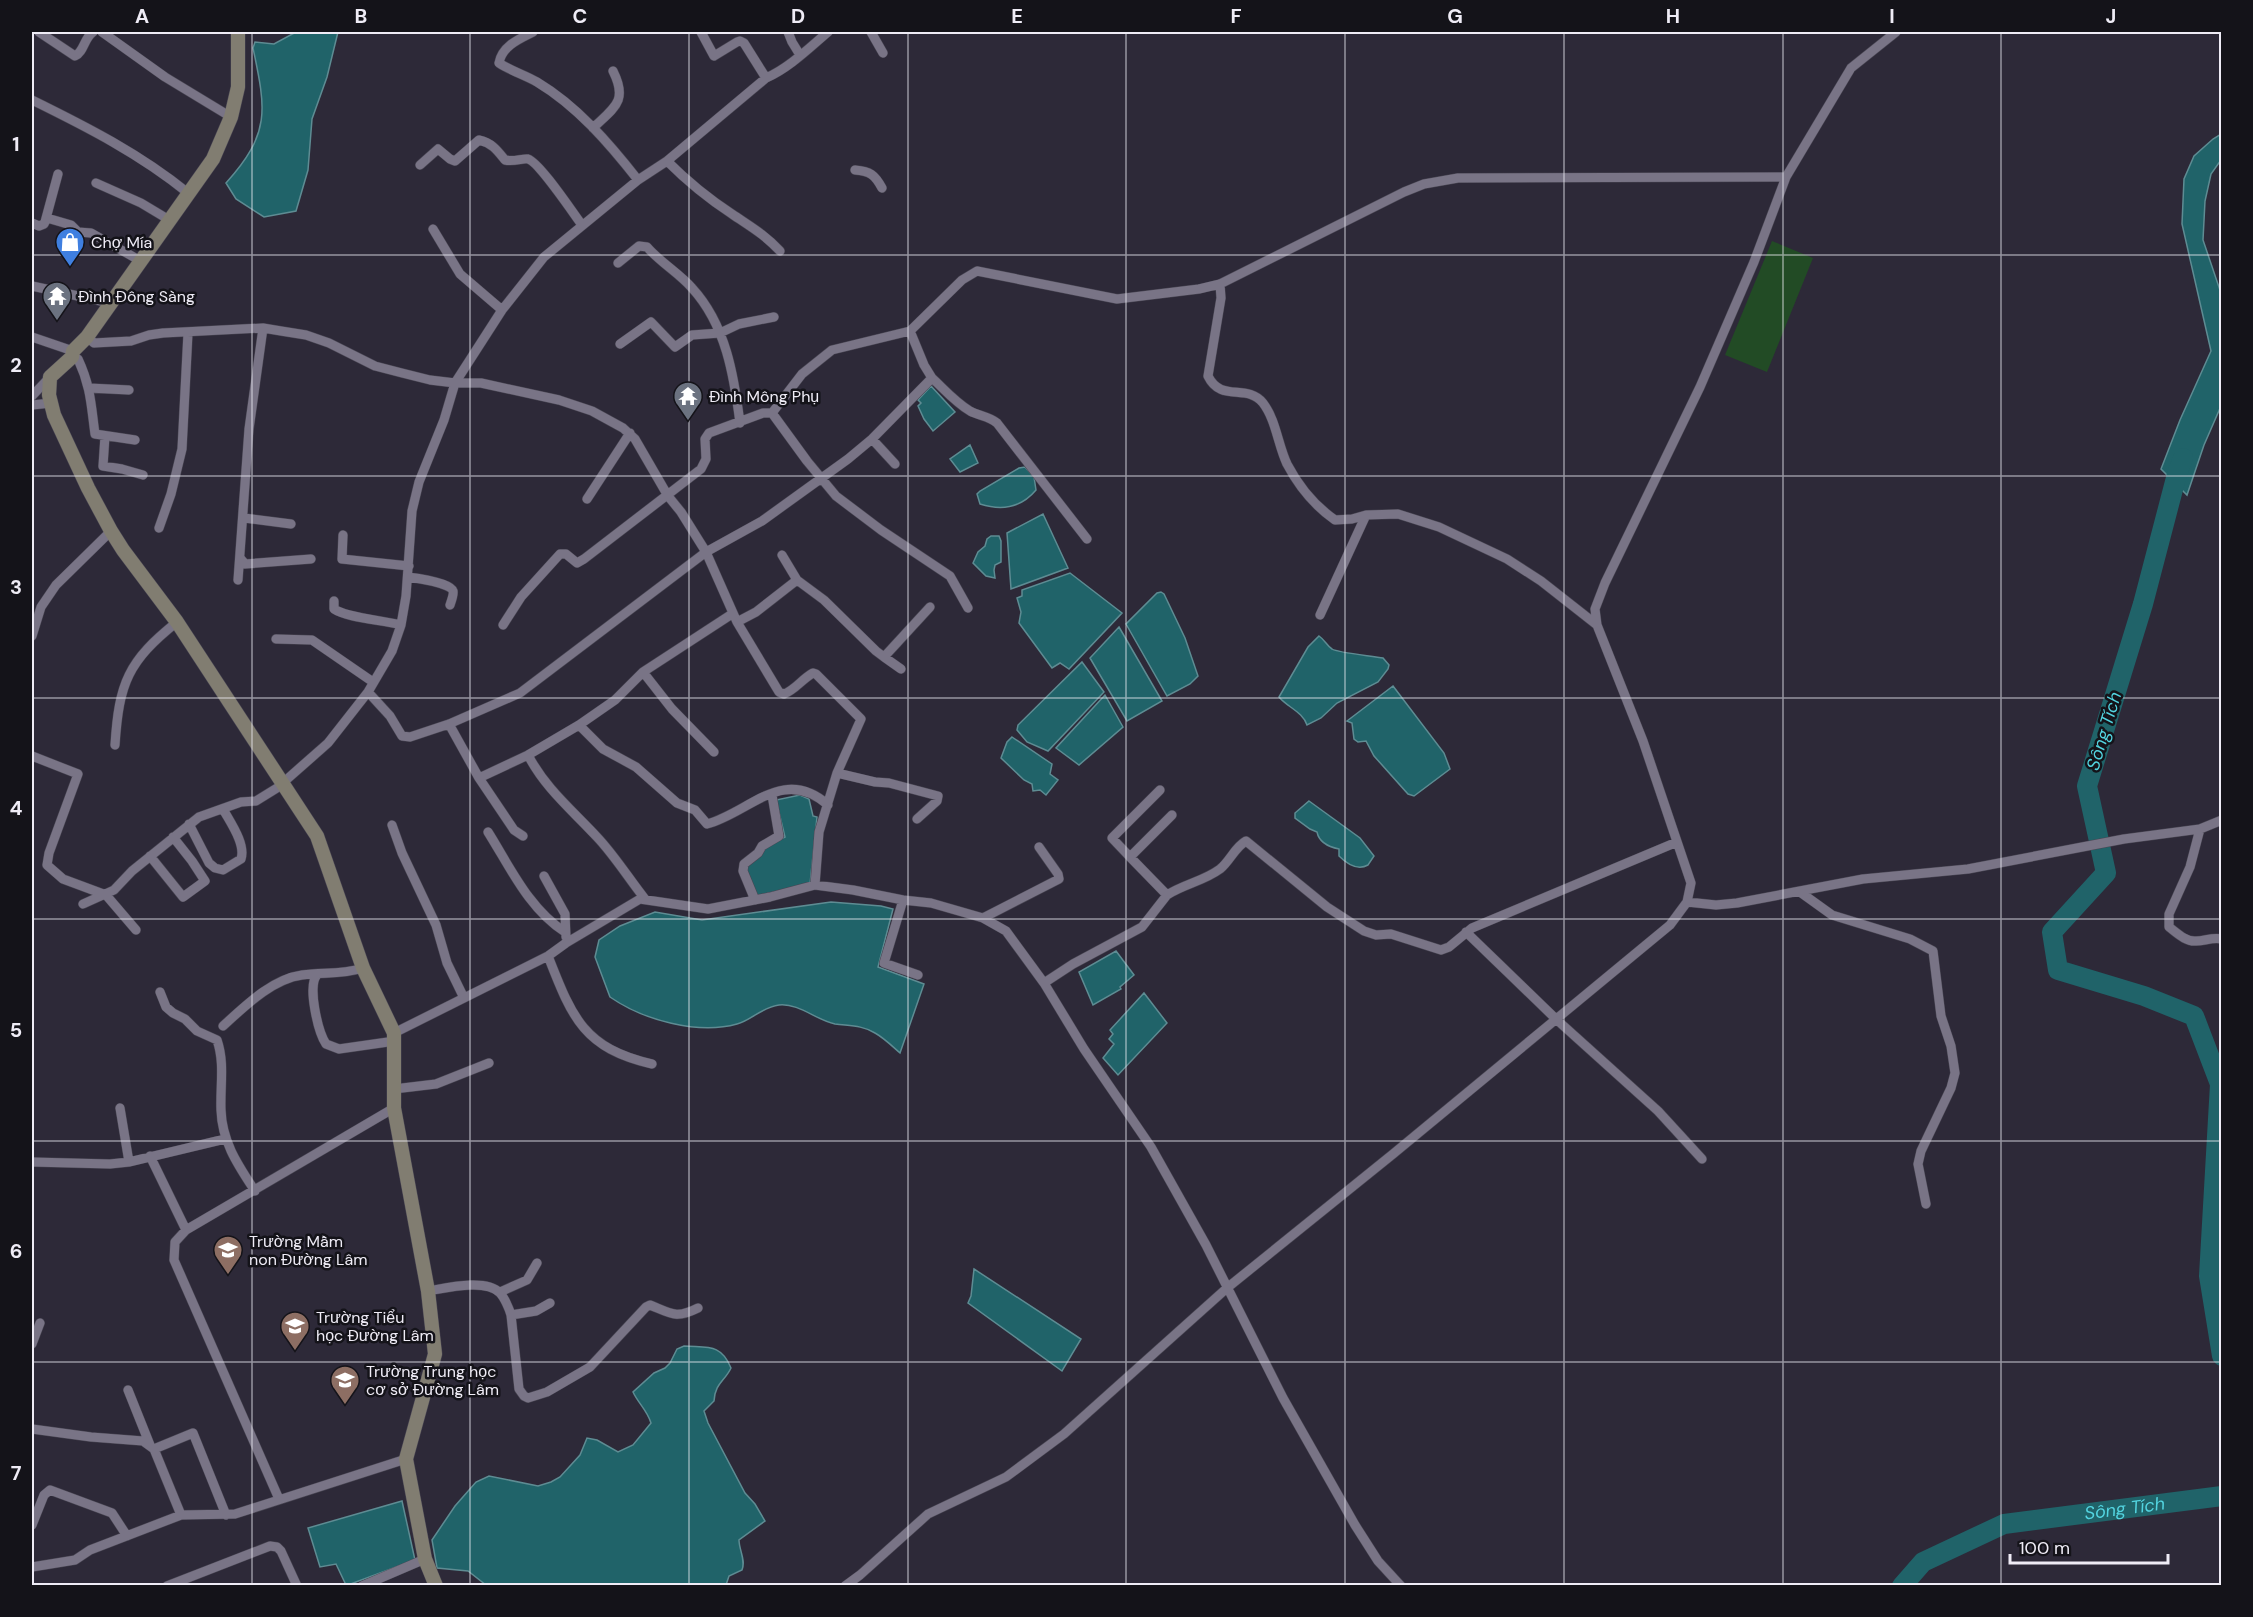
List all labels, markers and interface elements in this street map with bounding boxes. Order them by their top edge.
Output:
text: A [135,3,149,29]
text: B [355,3,367,29]
text: C [573,3,587,29]
text: D [791,3,805,29]
text: E [1011,3,1023,29]
text: F [1230,3,1242,29]
text: G [1447,3,1463,29]
text: H [1666,3,1680,29]
text: I [1889,3,1895,29]
text: J [2106,3,2116,29]
text: 1 [12,131,20,157]
shop icon: Chợ Mía [54,226,86,268]
place label: Chợ Mía [91,232,152,253]
temple icon: Đình Đông Sàng [41,280,73,322]
place label: Đình Đông Sàng [78,286,195,307]
text: 2 [10,352,22,378]
temple icon: Đình Mông Phụ [672,380,704,422]
place label: Đình Mông Phụ [709,386,819,407]
text: 3 [10,574,22,600]
water label: Sông Tích [2081,689,2127,773]
text: 4 [10,795,23,821]
text: 5 [10,1017,22,1043]
place label: Trường Mầm non Đường Lâm [249,1231,367,1270]
school or university icon: Trường Mầm non Đường Lâm [212,1234,244,1276]
text: 6 [10,1238,22,1264]
place label: Trường Tiểu học Đường Lâm [316,1307,434,1346]
school or university icon: Trường Tiểu học Đường Lâm [279,1310,311,1352]
place label: Trường Trung học cơ sở Đường Lâm [366,1361,499,1400]
school or university icon: Trường Trung học cơ sở Đường Lâm [329,1364,361,1406]
text: 7 [11,1460,22,1486]
water label: Sông Tích [2083,1491,2166,1526]
scale bar [2010,1527,2168,1565]
text: 100 m [2019,1536,2070,1560]

